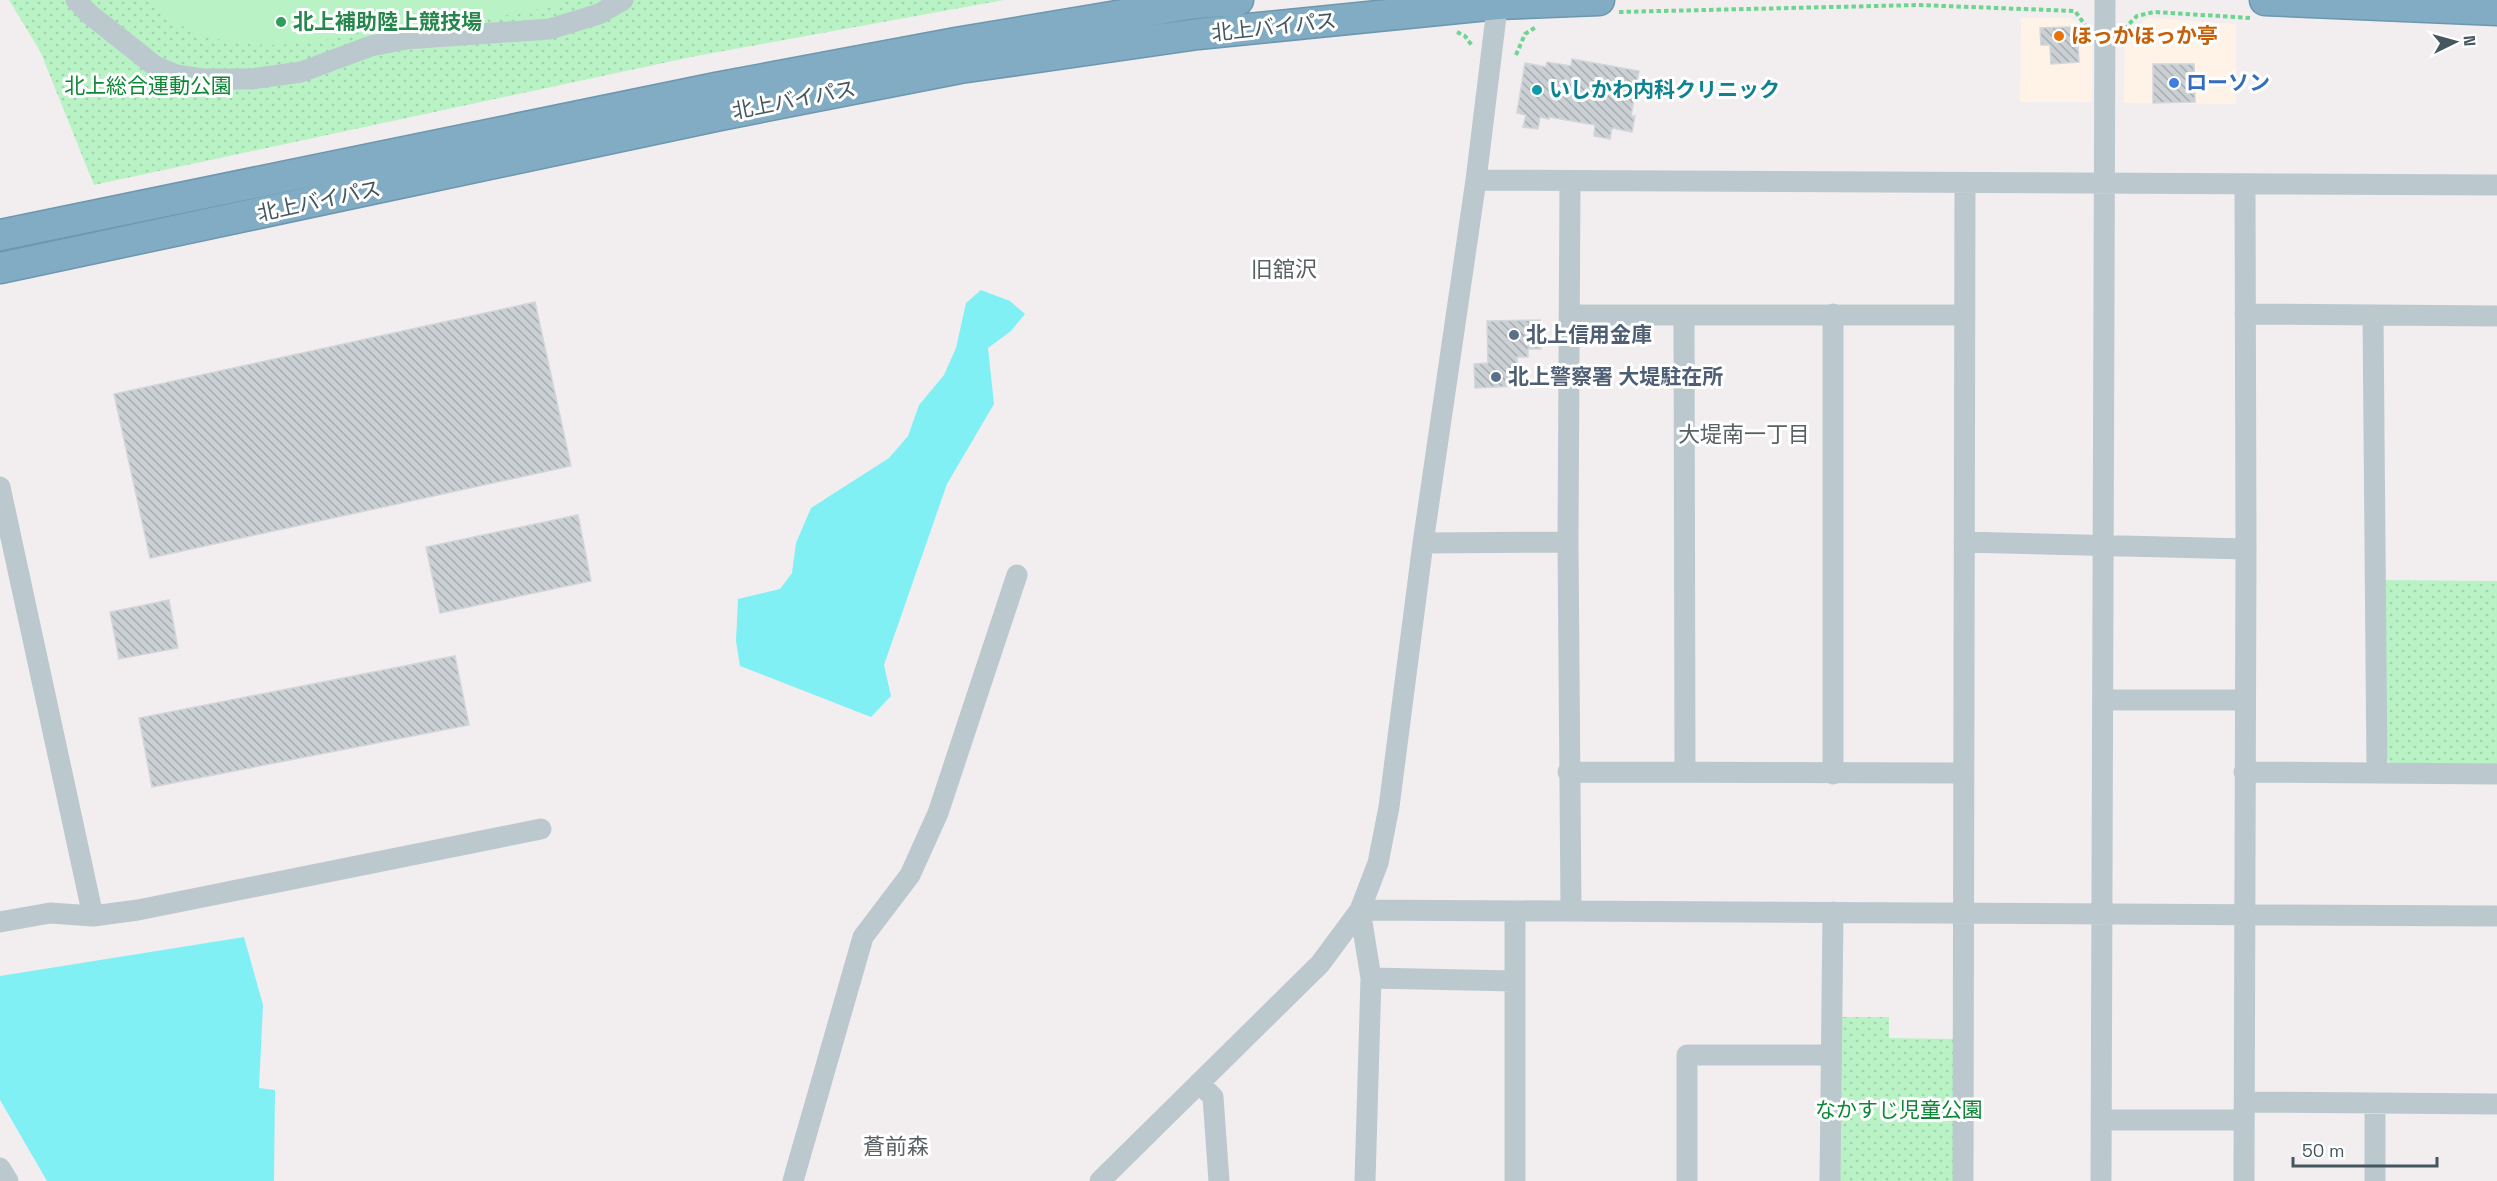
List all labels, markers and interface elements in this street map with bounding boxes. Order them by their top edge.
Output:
street label: 北上バイパス [1210,7,1338,46]
place label: 北上補助陸上競技場 [293,8,482,35]
north arrow [2425,12,2485,72]
marker: 北上補助陸上競技場 [274,15,288,29]
place label: ほっかほっか亭 [2071,22,2218,49]
marker: ほっかほっか亭 [2052,29,2066,43]
text: N [2459,34,2480,47]
place label: ローソン [2186,69,2270,96]
park label: 北上総合運動公園 [64,72,232,99]
street label: 北上バイパス [730,74,858,125]
place label: いしかわ内科クリニック [1549,76,1780,103]
marker: ローソン [2167,76,2181,90]
marker: いしかわ内科クリニック [1530,83,1544,97]
street label: 北上バイパス [255,174,383,227]
district label: 旧舘沢 [1251,255,1317,283]
place label: 北上信用金庫 [1526,321,1652,348]
marker: 北上信用金庫 [1507,328,1521,342]
place label: 北上警察署 大堤駐在所 [1508,363,1723,390]
marker: 北上警察署 大堤駐在所 [1489,370,1503,384]
district label: 大堤南一丁目 [1678,420,1810,448]
park label: なかすじ児童公園 [1815,1096,1983,1123]
scale bar [2293,1130,2437,1168]
district label: 蒼前森 [863,1132,929,1160]
text: 50 m [2302,1139,2344,1162]

